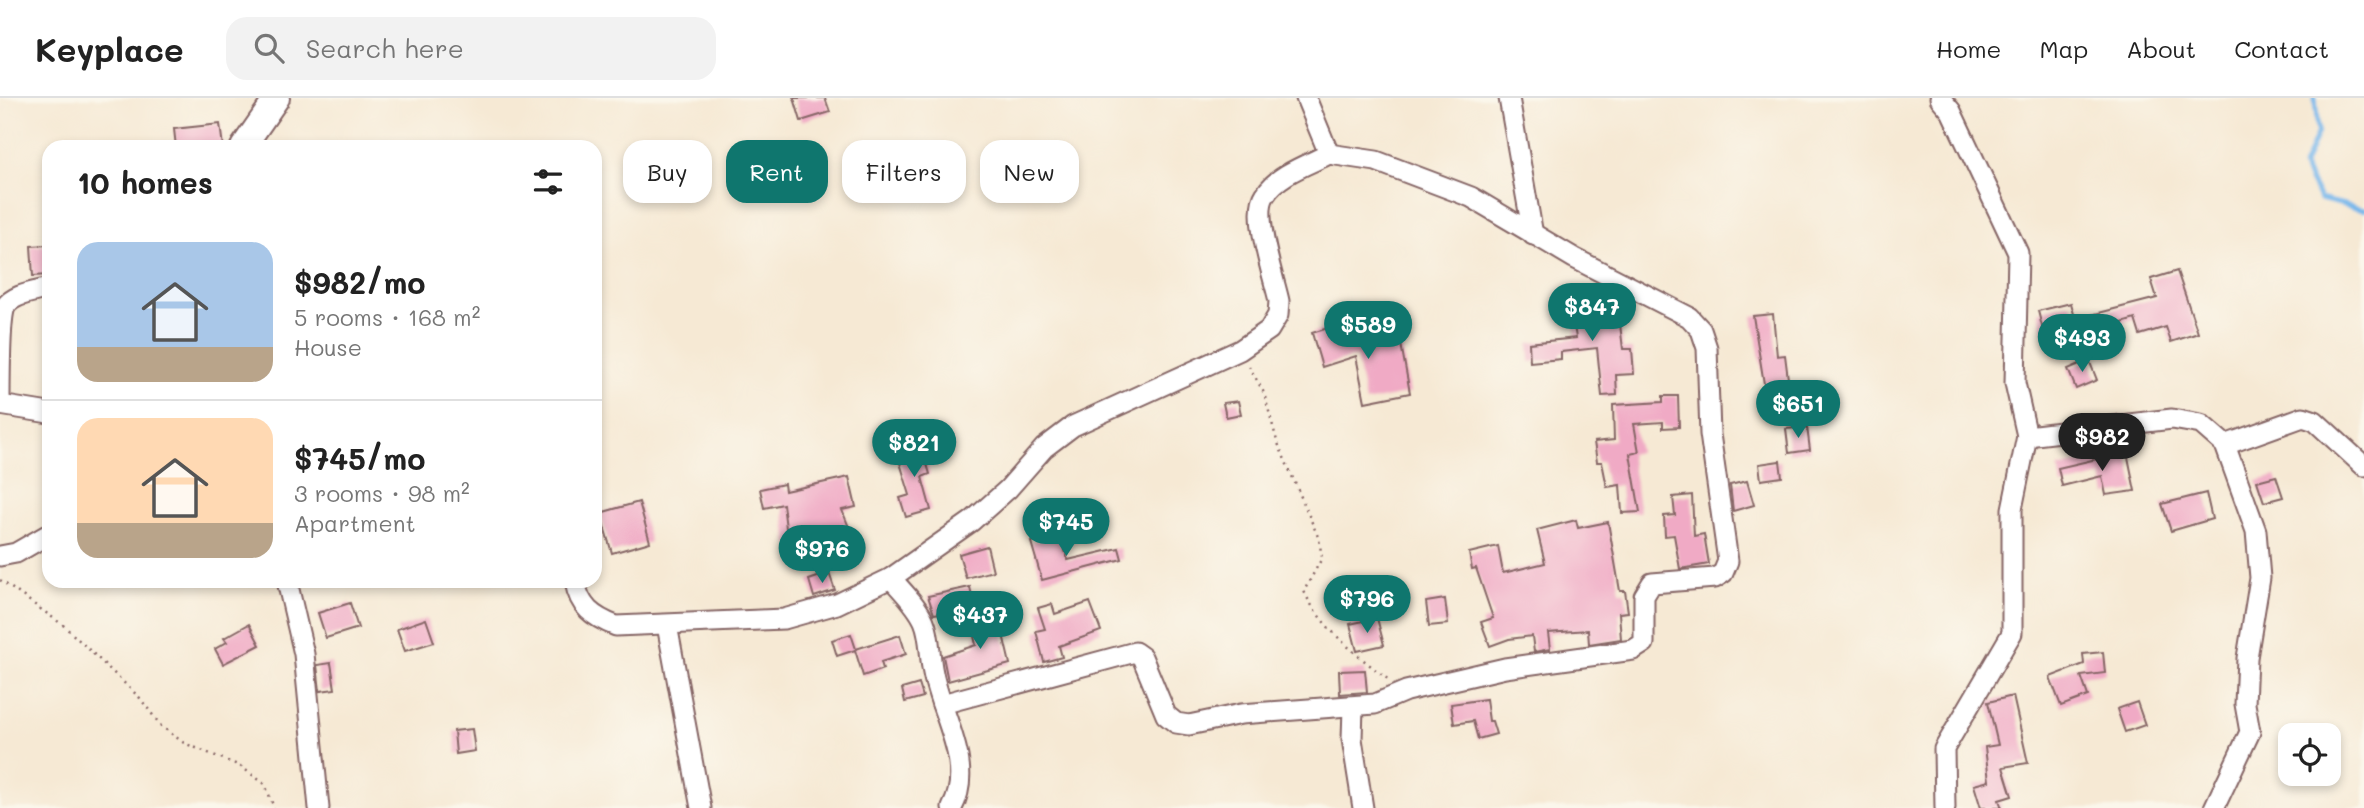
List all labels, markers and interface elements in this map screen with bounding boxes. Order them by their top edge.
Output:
search box [226,17,716,80]
text: Keyplace [35,27,184,70]
icon: search [250,29,288,67]
text: Search here [306,31,464,65]
text: Home [1936,33,2001,64]
text: Map [2039,33,2088,64]
text: About [2126,33,2196,64]
text: Contact [2234,33,2329,64]
chip: Buy [623,140,712,203]
chip: Rent [726,140,828,203]
chip: Filters [842,140,966,203]
chip: New [980,140,1079,203]
text: 10 homes [77,162,213,202]
icon: filters [529,163,567,201]
text: $982/mo [294,262,426,302]
icon: home [133,270,217,354]
pin: $847 [1551,284,1633,343]
text: $847 [1564,291,1620,321]
text: 5 rooms · 168 m² [294,302,480,332]
pin: $589 [1327,302,1409,361]
text: $589 [1340,309,1396,339]
pin: $493 [2041,314,2123,374]
text: $493 [2054,322,2110,352]
text: House [294,332,362,362]
pin: $651 [1757,380,1839,440]
text: $651 [1772,388,1824,418]
pin: $982 [2061,414,2143,473]
pin: $821 [873,420,955,479]
text: $982 [2074,421,2130,451]
text: $821 [888,427,940,457]
text: $745/mo [294,438,425,478]
icon: home [133,446,217,530]
text: 3 rooms · 98 m² [294,478,470,508]
pin: $745 [1025,498,1107,558]
text: $745 [1038,506,1094,536]
text: Apartment [294,508,416,538]
pin: $976 [781,526,863,585]
text: $976 [795,533,849,563]
pin: $796 [1326,575,1408,635]
text: $796 [1340,583,1394,613]
pin: $437 [939,592,1021,651]
text: $437 [952,599,1008,629]
map controls [2278,723,2341,786]
button: locate [2278,723,2341,786]

